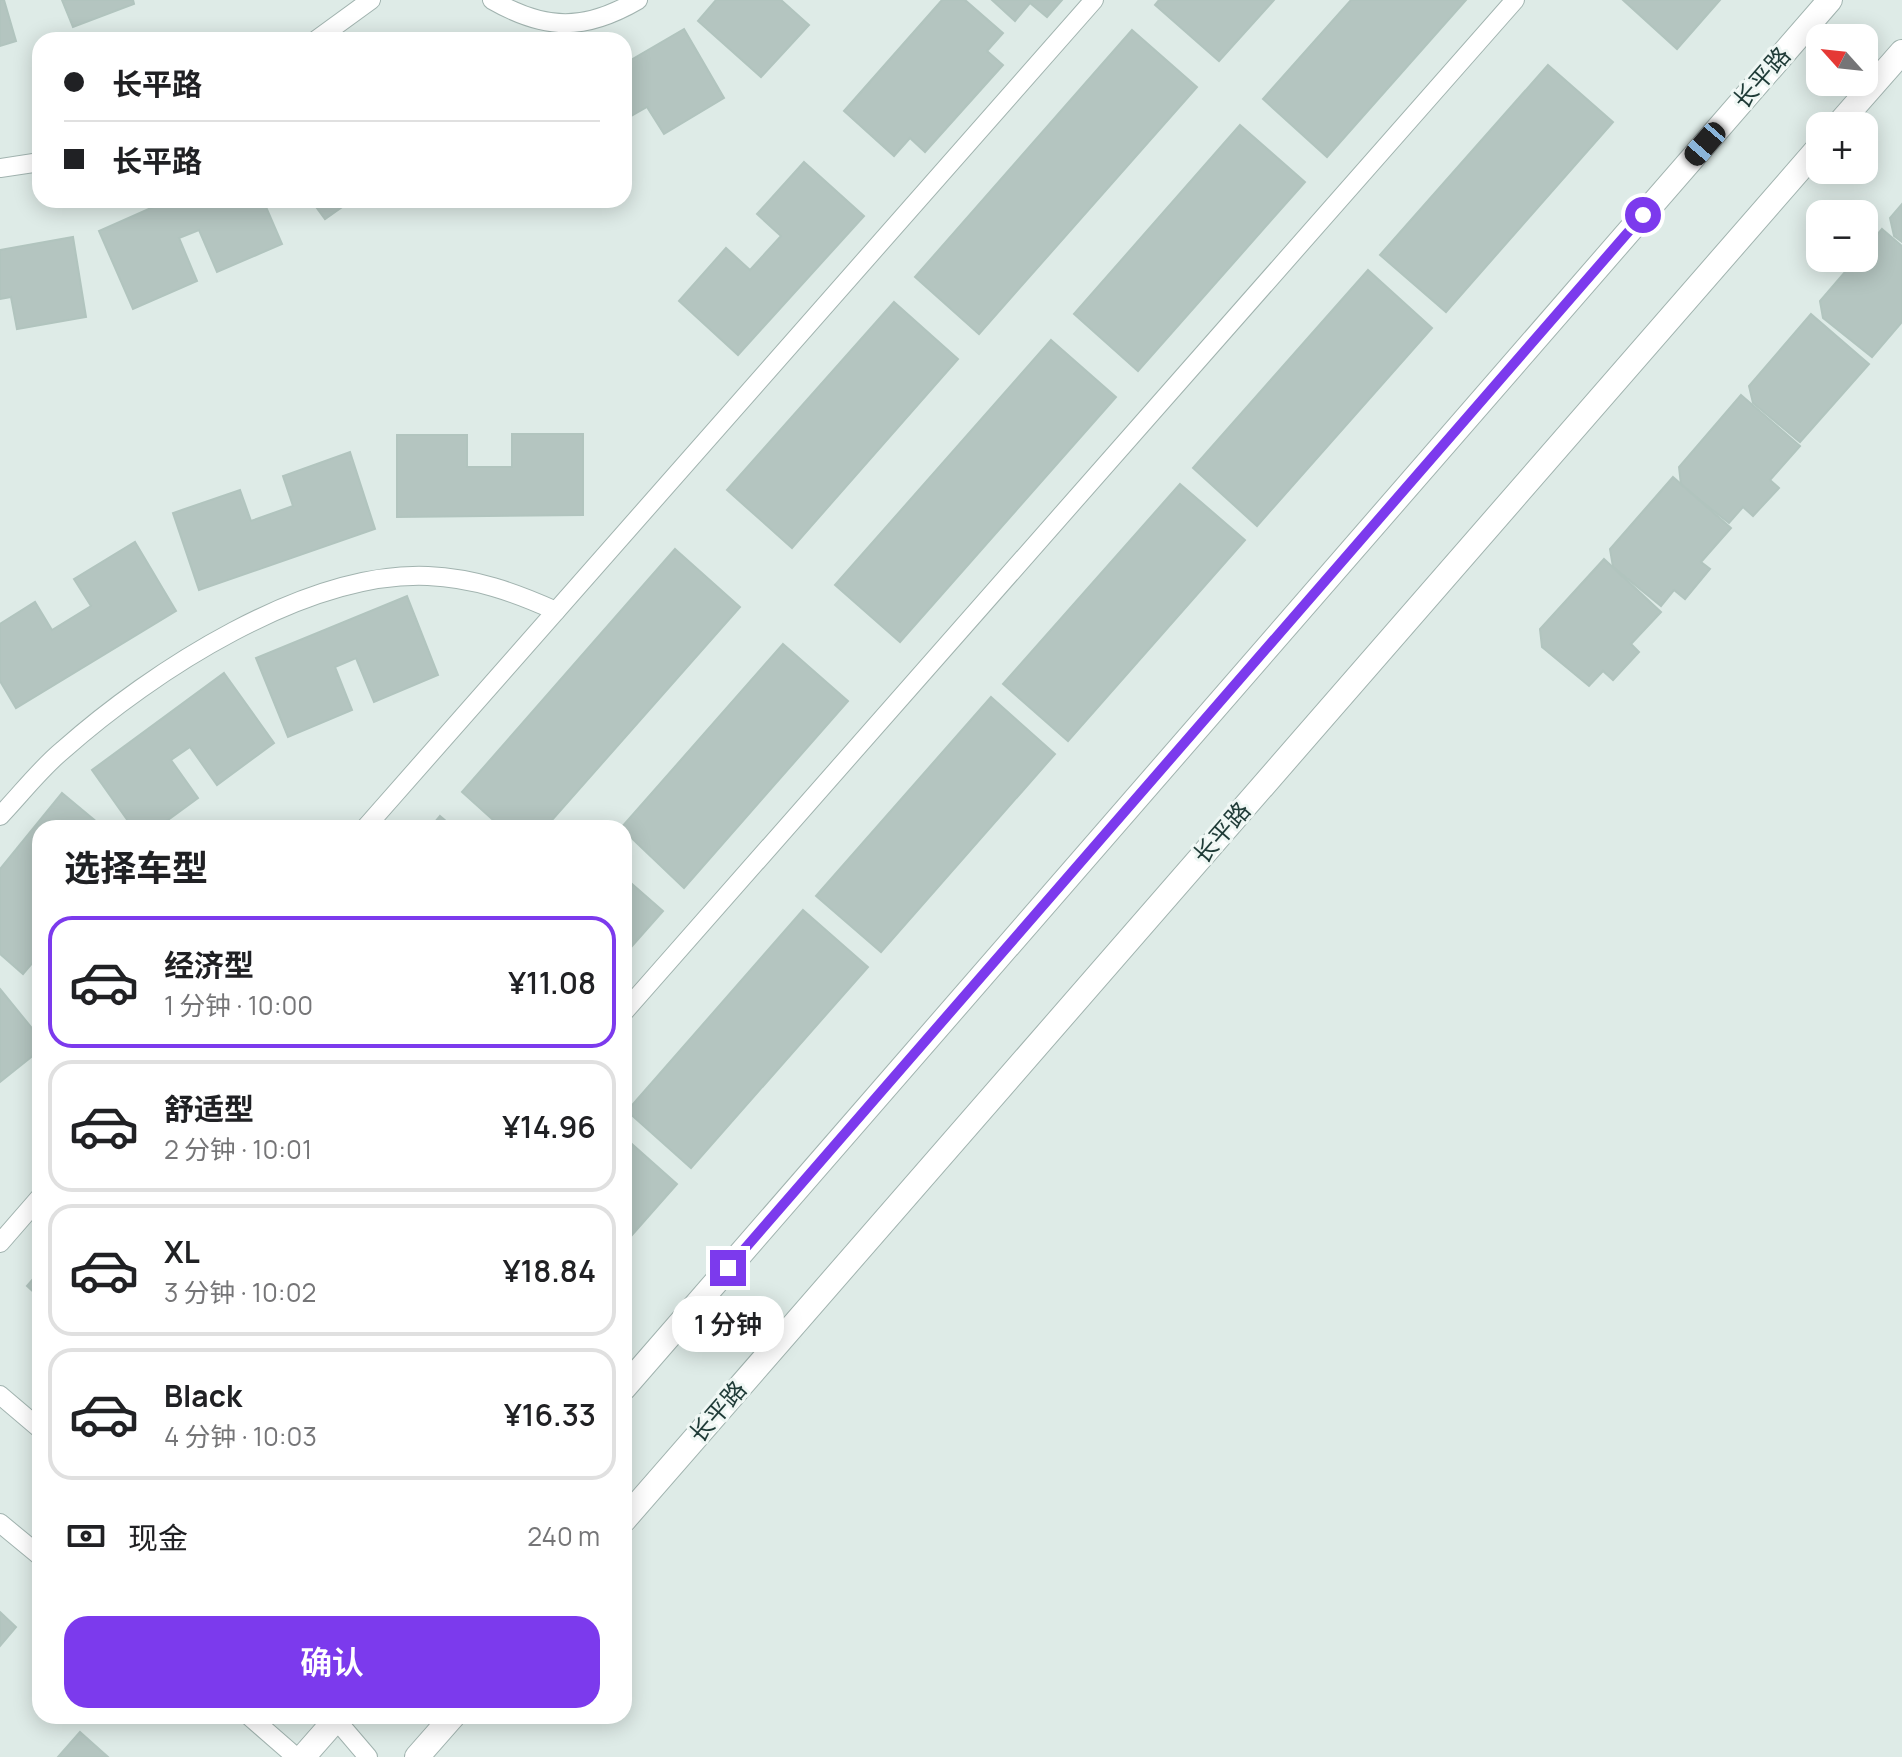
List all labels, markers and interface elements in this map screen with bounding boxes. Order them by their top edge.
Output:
north arrow [1806,24,1878,96]
map controls [1806,24,1878,272]
street label: 长平路 [1725,39,1797,115]
text: 长平路 [112,63,202,104]
button: + [1806,112,1878,184]
car [1680,118,1730,170]
text: 长平路 [112,140,202,181]
route start [1625,197,1661,233]
button: − [1806,200,1878,272]
street label: 长平路 [1185,794,1257,870]
text: 选择车型 [64,843,208,892]
text: 经济型 [164,944,254,985]
icon: car [68,946,140,1018]
text: ¥11.08 [508,962,596,1003]
text: 1 分钟 · 10:00 [164,987,313,1023]
text: 舒适型 [164,1088,254,1129]
icon: car [68,1090,140,1162]
text: ¥14.96 [502,1106,596,1147]
text: 2 分钟 · 10:01 [164,1131,312,1167]
text: XL [164,1231,200,1272]
icon: car [68,1234,140,1306]
text: ¥18.84 [503,1250,596,1291]
route end [710,1250,746,1286]
text: 3 分钟 · 10:02 [164,1274,316,1310]
callout: 1 分钟 [672,1296,784,1352]
text: 1 分钟 [694,1306,762,1342]
street label: 长平路 [681,1373,753,1449]
text: Black [164,1375,242,1416]
icon: car [68,1378,140,1450]
text: ¥16.33 [504,1394,596,1435]
text: 4 分钟 · 10:03 [164,1418,317,1454]
icon: cash [64,1514,108,1558]
text: 现金 [128,1517,188,1558]
text: 240 m [527,1518,600,1554]
button: 确认 [64,1616,600,1708]

